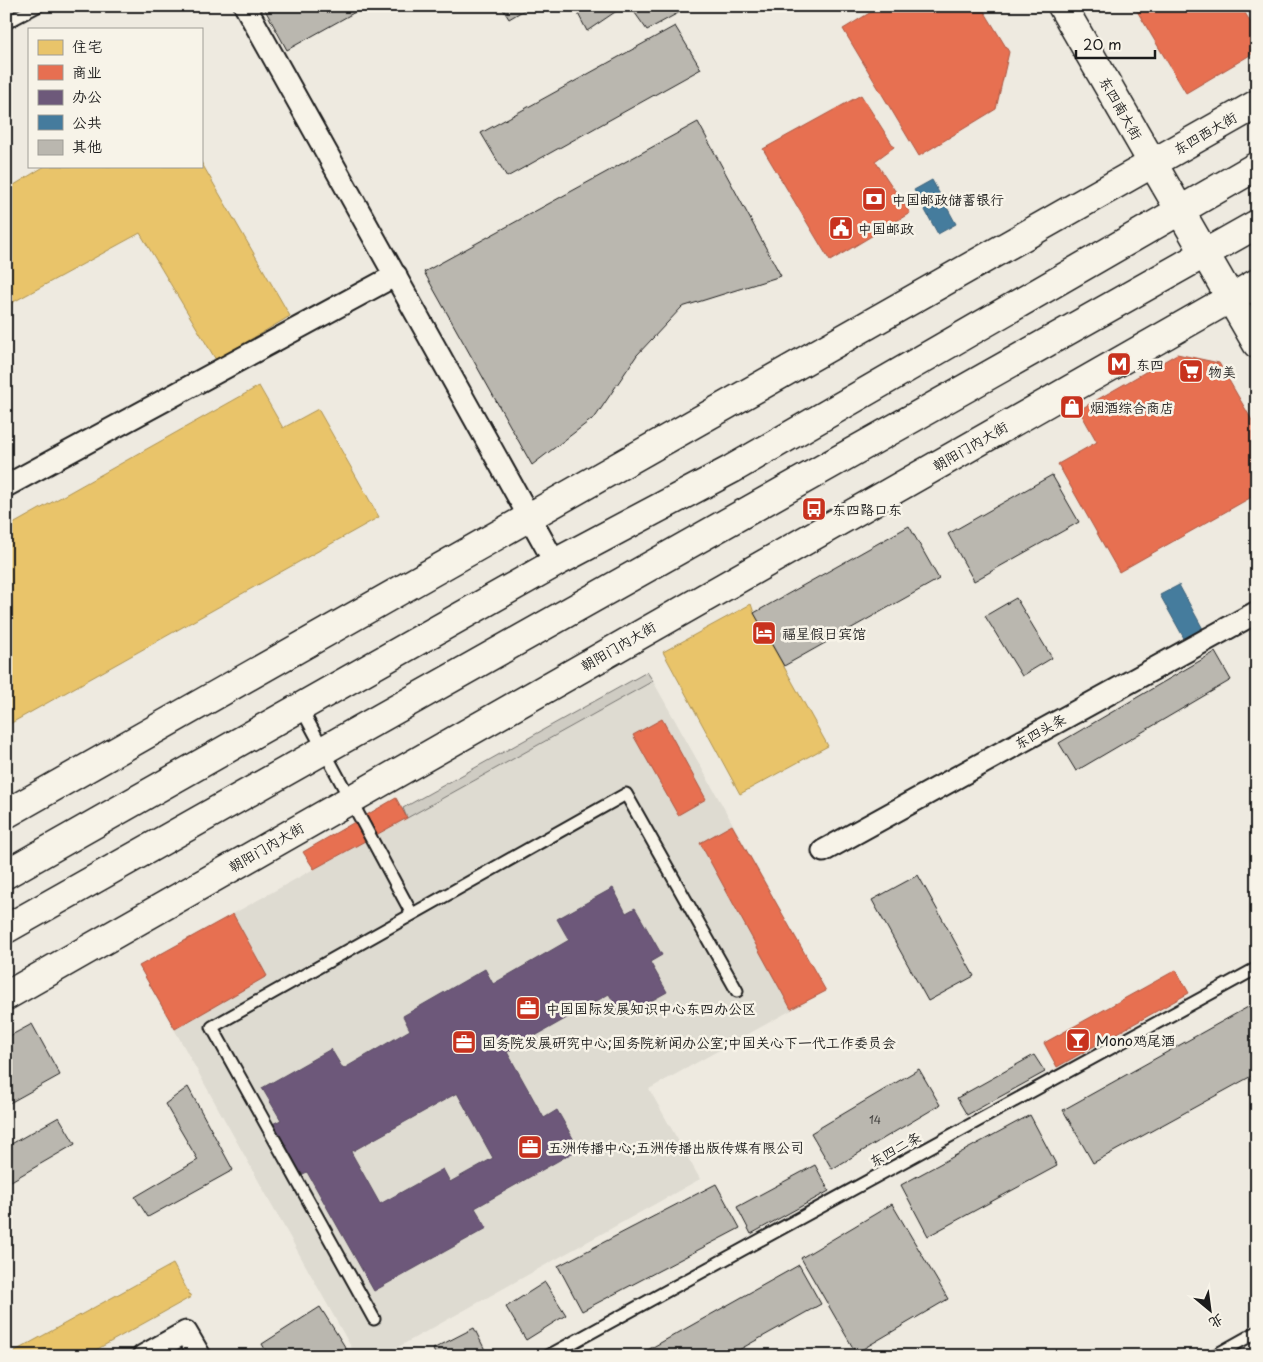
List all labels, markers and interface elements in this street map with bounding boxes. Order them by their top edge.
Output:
legend [28,28,202,168]
scale bar [1076,28,1154,60]
text: 20 m [1083,32,1122,55]
text: 住宅 [72,34,102,57]
text: 商业 [72,60,102,83]
street label: 东四南大街 [1094,72,1148,144]
text: 办公 [72,84,102,107]
street label: 东四西大街 [1169,106,1241,160]
text: 公共 [72,110,102,133]
text: 其他 [72,134,102,157]
bank icon: 中国邮政储蓄银行 [861,186,887,212]
place label: 中国邮政储蓄银行 [892,189,1004,210]
public building icon: 中国邮政 [828,215,854,241]
place label: 中国邮政 [858,218,914,239]
metro station icon: 东四 [1106,351,1132,377]
place label: 东四 [1136,354,1164,375]
supermarket icon: 物美 [1178,358,1204,384]
place label: 物美 [1208,361,1236,382]
shop icon: 烟酒综合商店 [1059,394,1085,420]
place label: 烟酒综合商店 [1090,397,1174,418]
street label: 朝阳门内大街 [928,416,1012,476]
bus stop icon: 东四路口东 [801,496,827,522]
place label: 东四路口东 [832,499,902,520]
street label: 朝阳门内大街 [576,616,660,676]
hotel icon: 福星假日宾馆 [751,620,777,646]
place label: 福星假日宾馆 [782,623,866,644]
street label: 东四头条 [1010,708,1070,754]
street label: 朝阳门内大街 [224,817,308,877]
office icon: 中国国际发展知识中心东四办公区 [515,995,541,1021]
place label: 中国国际发展知识中心东四办公区 [546,998,756,1019]
bar icon: Mono鸡尾酒 [1065,1027,1091,1053]
office icon: 国务院发展研究中心;国务院新闻办公室;中国关心下一代工作委员会 [451,1029,477,1055]
place label: Mono鸡尾酒 [1096,1030,1175,1051]
place label: 国务院发展研究中心;国务院新闻办公室;中国关心下一代工作委员会 [482,1032,896,1053]
house number: 14 [869,1111,881,1128]
street label: 东四二条 [865,1126,925,1172]
office icon: 五洲传播中心;五洲传播出版传媒有限公司 [517,1134,543,1160]
place label: 五洲传播中心;五洲传播出版传媒有限公司 [548,1137,804,1158]
north arrow [1186,1284,1236,1334]
text: 北 [1205,1309,1228,1334]

